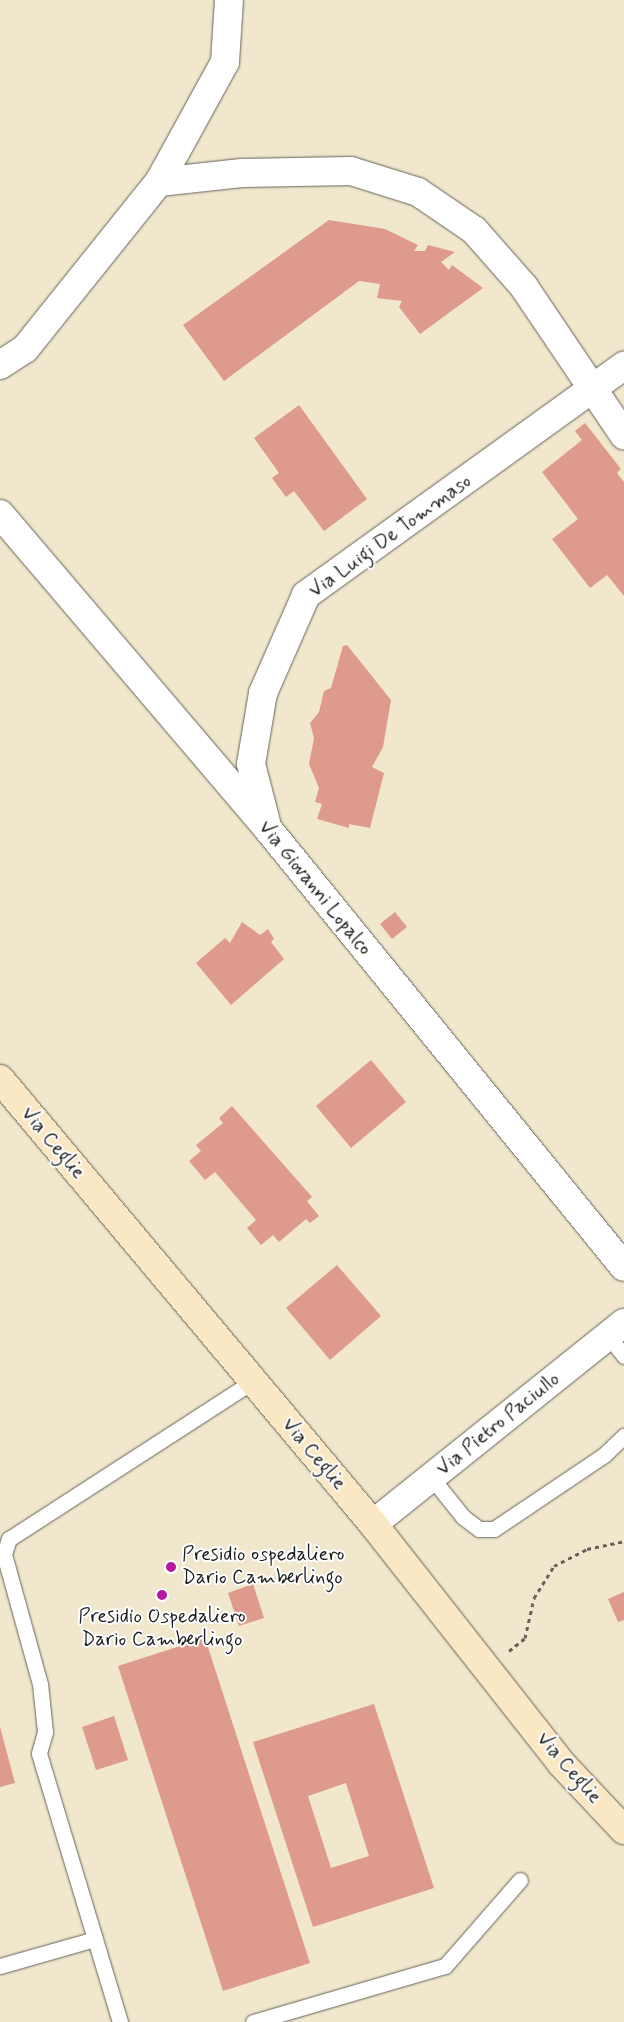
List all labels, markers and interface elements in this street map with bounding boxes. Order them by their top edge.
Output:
street label: Via Luigi De Tommaso [306,470,474,602]
street label: Via Giovanni Lopalco [254,816,376,960]
street label: Via Ceglie [16,1102,90,1184]
street label: Via Pietro Paciullo [432,1367,564,1481]
street label: Via Ceglie [277,1413,351,1495]
place label: Presidio ospedaliero Dario Camberlingo [182,1543,345,1590]
marker: Presidio ospedaliero Dario Camberlingo [164,1560,178,1574]
marker: Presidio Ospedaliero Dario Camberlingo [155,1588,169,1602]
place label: Presidio Ospedaliero Dario Camberlingo [77,1604,247,1651]
street label: Via Ceglie [531,1727,607,1809]

